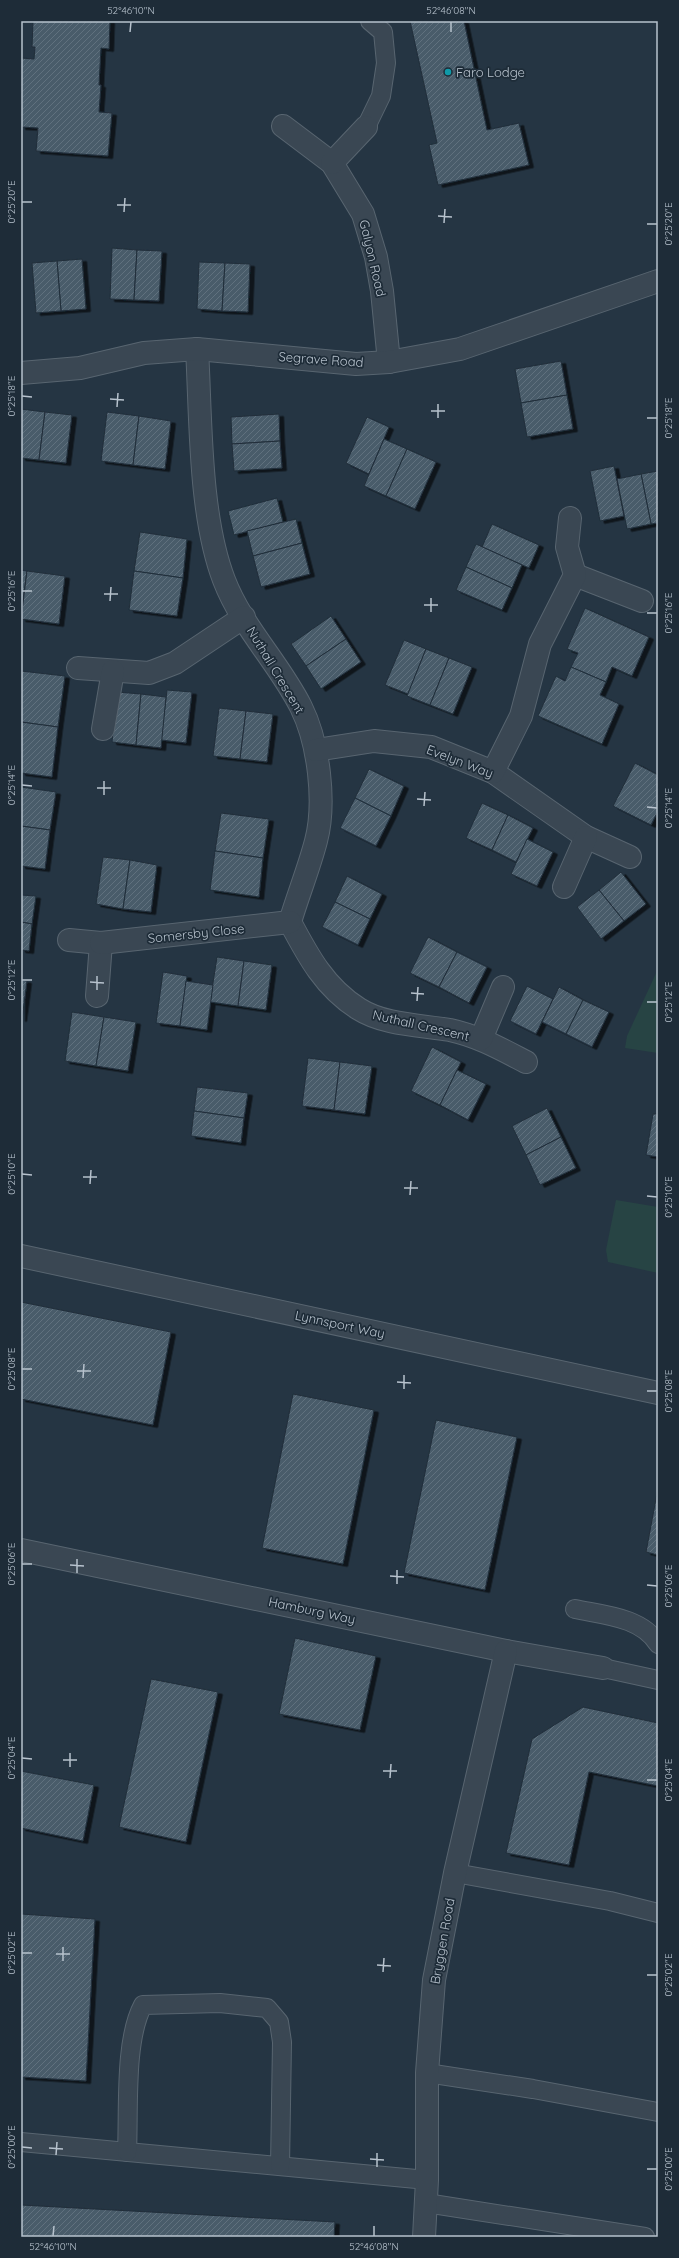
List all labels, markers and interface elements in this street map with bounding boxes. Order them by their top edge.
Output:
text: 52°46'10"N [107,4,155,17]
text: 52°46'08"N [426,4,476,17]
place label: Faro Lodge [456,64,525,80]
marker: Faro Lodge [443,67,453,77]
text: 0°25'20"E [5,180,18,224]
text: 0°25'20"E [662,202,675,246]
street label: Galyon Road [356,218,390,298]
street label: Segrave Road [278,348,364,370]
text: 0°25'18"E [5,375,18,416]
text: 0°25'18"E [662,397,675,438]
text: 0°25'16"E [5,570,18,611]
text: 0°25'16"E [662,592,675,633]
street label: Nuthall Crescent [244,624,308,716]
street label: Evelyn Way [424,741,496,781]
text: 0°25'14"E [5,764,18,805]
text: 0°25'14"E [662,787,675,828]
street label: Somersby Close [147,920,245,946]
text: 0°25'12"E [5,959,18,1000]
text: 0°25'12"E [662,981,675,1022]
street label: Nuthall Crescent [371,1006,471,1044]
text: 0°25'10"E [5,1153,18,1195]
text: 0°25'10"E [662,1176,675,1218]
street label: Lynnsport Way [294,1307,386,1341]
text: 0°25'08"E [5,1347,18,1391]
text: 0°25'08"E [662,1369,675,1413]
text: 0°25'06"E [5,1542,18,1586]
text: 0°25'06"E [662,1564,675,1608]
street label: Hamburg Way [267,1593,357,1627]
text: 0°25'04"E [5,1736,18,1779]
text: 0°25'04"E [662,1758,675,1801]
street label: Bryggen Road [427,1897,457,1985]
text: 0°25'02"E [5,1931,18,1975]
text: 0°25'02"E [662,1953,675,1997]
text: 0°25'00"E [5,2125,18,2169]
text: 0°25'00"E [662,2147,675,2191]
text: 52°46'10"N [29,2240,77,2253]
text: 52°46'08"N [349,2240,399,2253]

